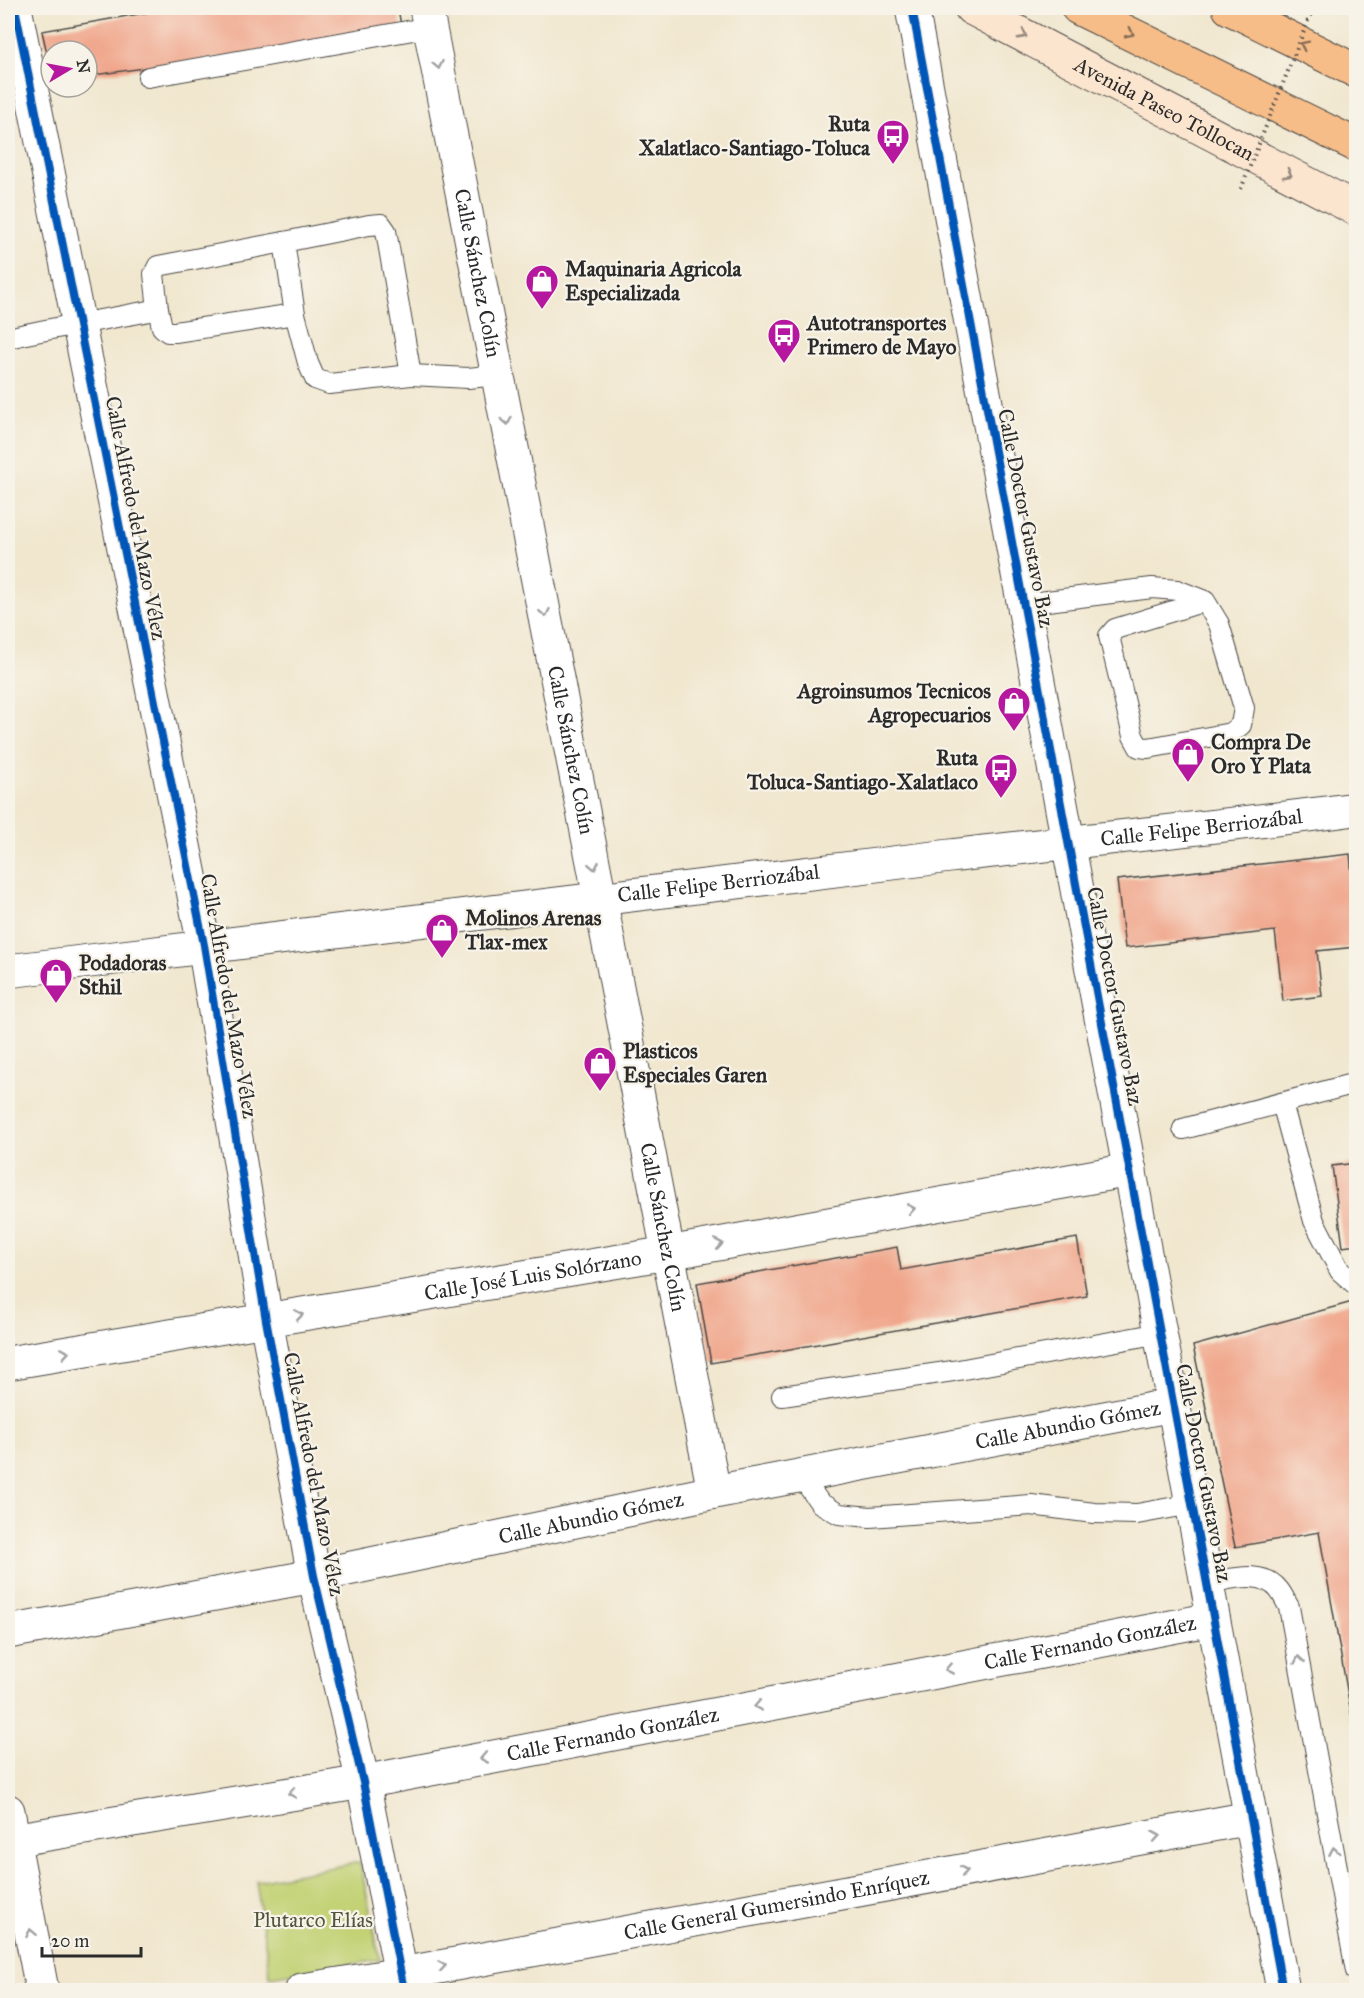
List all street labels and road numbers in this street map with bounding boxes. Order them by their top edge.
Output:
street label: Avenida Paseo Tollocan [1069,51,1259,167]
street label: Calle Sánchez Colín [449,186,507,360]
street label: Calle Alfredo del Mazo Vélez [100,394,172,642]
street label: Calle Doctor Gustavo Baz [992,406,1060,630]
street label: Calle Sánchez Colín [542,663,600,837]
street label: Calle Felipe Berriozábal [1099,803,1304,852]
street label: Calle Felipe Berriozábal [616,858,821,908]
street label: Calle Alfredo del Mazo Vélez [195,872,263,1121]
street label: Calle Doctor Gustavo Baz [1081,884,1149,1108]
street label: Calle Sánchez Colín [634,1141,692,1314]
street label: Calle José Luis Solórzano [422,1245,644,1306]
street label: Calle Alfredo del Mazo Vélez [278,1350,350,1598]
street label: Calle Doctor Gustavo Baz [1170,1361,1238,1585]
street label: Calle Abundio Gómez [973,1395,1163,1455]
street label: Calle Abundio Gómez [496,1486,686,1550]
street label: Calle Fernando González [982,1609,1198,1676]
street label: Calle Fernando González [505,1701,721,1767]
street label: Calle General Gumersindo Enríquez [622,1864,932,1946]

